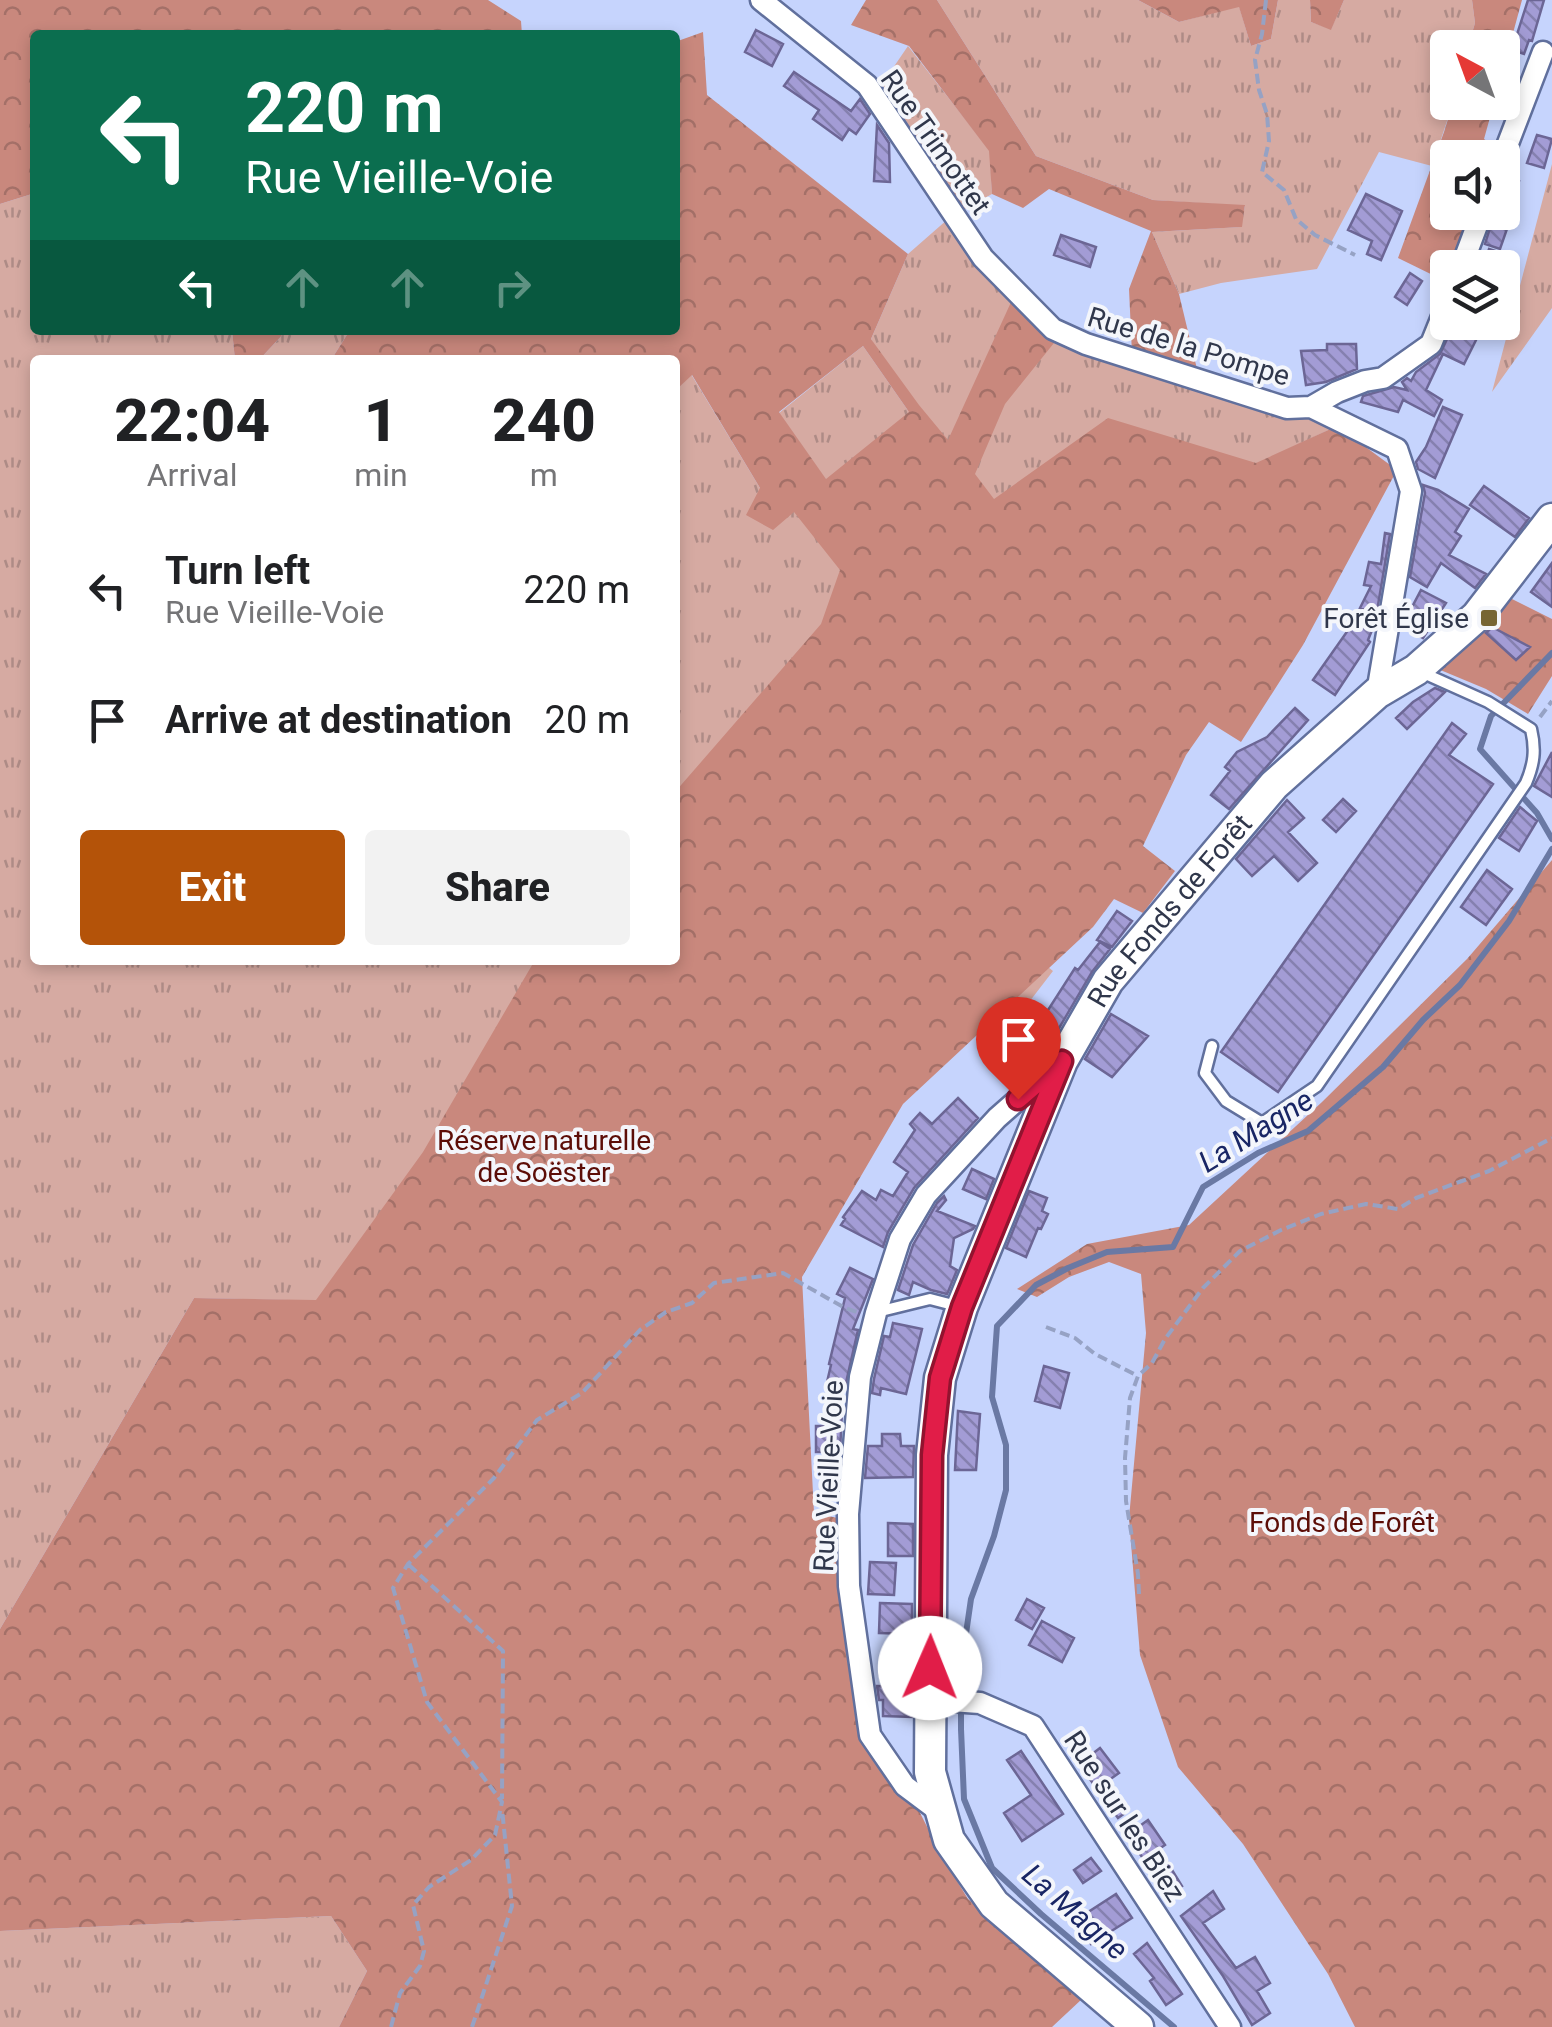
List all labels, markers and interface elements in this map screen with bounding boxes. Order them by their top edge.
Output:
north arrow [1430,30,1520,120]
map controls [1430,30,1520,340]
street label: Rue Trimottet [874,64,998,221]
text: 220 m [245,67,444,149]
icon: left [80,70,210,200]
button: sound [1430,140,1520,230]
text: Rue Vieille-Voie [245,151,553,204]
button: layers [1430,250,1520,340]
icon: left [170,260,225,315]
icon: ahead [275,260,330,315]
icon: ahead [380,260,435,315]
icon: right [485,260,540,315]
street label: Rue de la Pompe [1084,300,1294,393]
text: 22:04 [114,385,270,456]
text: 1 [364,385,398,456]
text: 240 [492,385,596,456]
text: Arrival [147,456,238,494]
text: min [354,456,408,494]
text: m [530,456,558,494]
text: Turn left [165,549,310,593]
icon: left [80,563,135,618]
text: 220 m [523,568,630,612]
text: Rue Vieille-Voie [165,593,384,631]
place label: Forêt Église [1323,602,1469,635]
marker: Forêt Église [1478,607,1500,629]
icon: arrive [80,693,135,748]
text: Arrive at destination [165,698,512,742]
text: 20 m [545,698,630,742]
street label: Rue Fonds de Forêt [1081,808,1259,1013]
button: Exit [80,830,345,945]
button: Share [365,830,630,945]
pin [976,997,1061,1100]
icon: arrive [991,1012,1046,1067]
water label: La Magne [1192,1082,1319,1179]
park label: Réserve naturelle de Soëster [437,1124,651,1189]
street label: Rue Vieille-Voie [807,1379,850,1573]
park label: Fonds de Forêt [1249,1506,1435,1539]
position arrow [878,1616,982,1720]
street label: Rue sur les Biez [1057,1725,1192,1908]
water label: La Magne [1016,1856,1135,1967]

